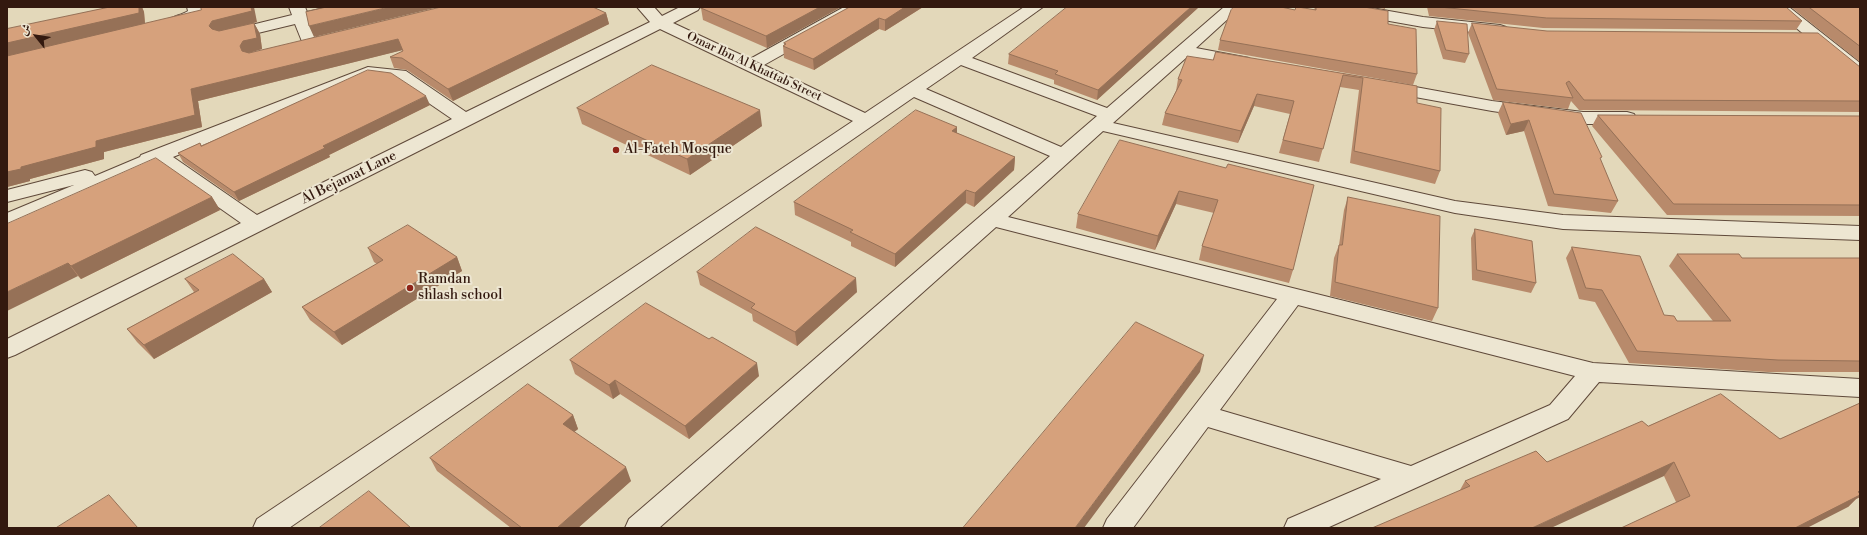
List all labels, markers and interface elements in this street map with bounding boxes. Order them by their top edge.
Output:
north arrow [16,16,56,56]
text: ش [17,22,34,38]
street label: Omar Ibn Al Khattab Street [684,29,824,105]
place label: Al-Fateh Mosque [624,142,732,158]
marker: Al-Fateh Mosque [611,145,621,155]
street label: Al Bejamat Lane [298,148,400,208]
place label: Ramdan shlash school [418,272,502,304]
marker: Ramdan shlash school [405,283,415,293]

